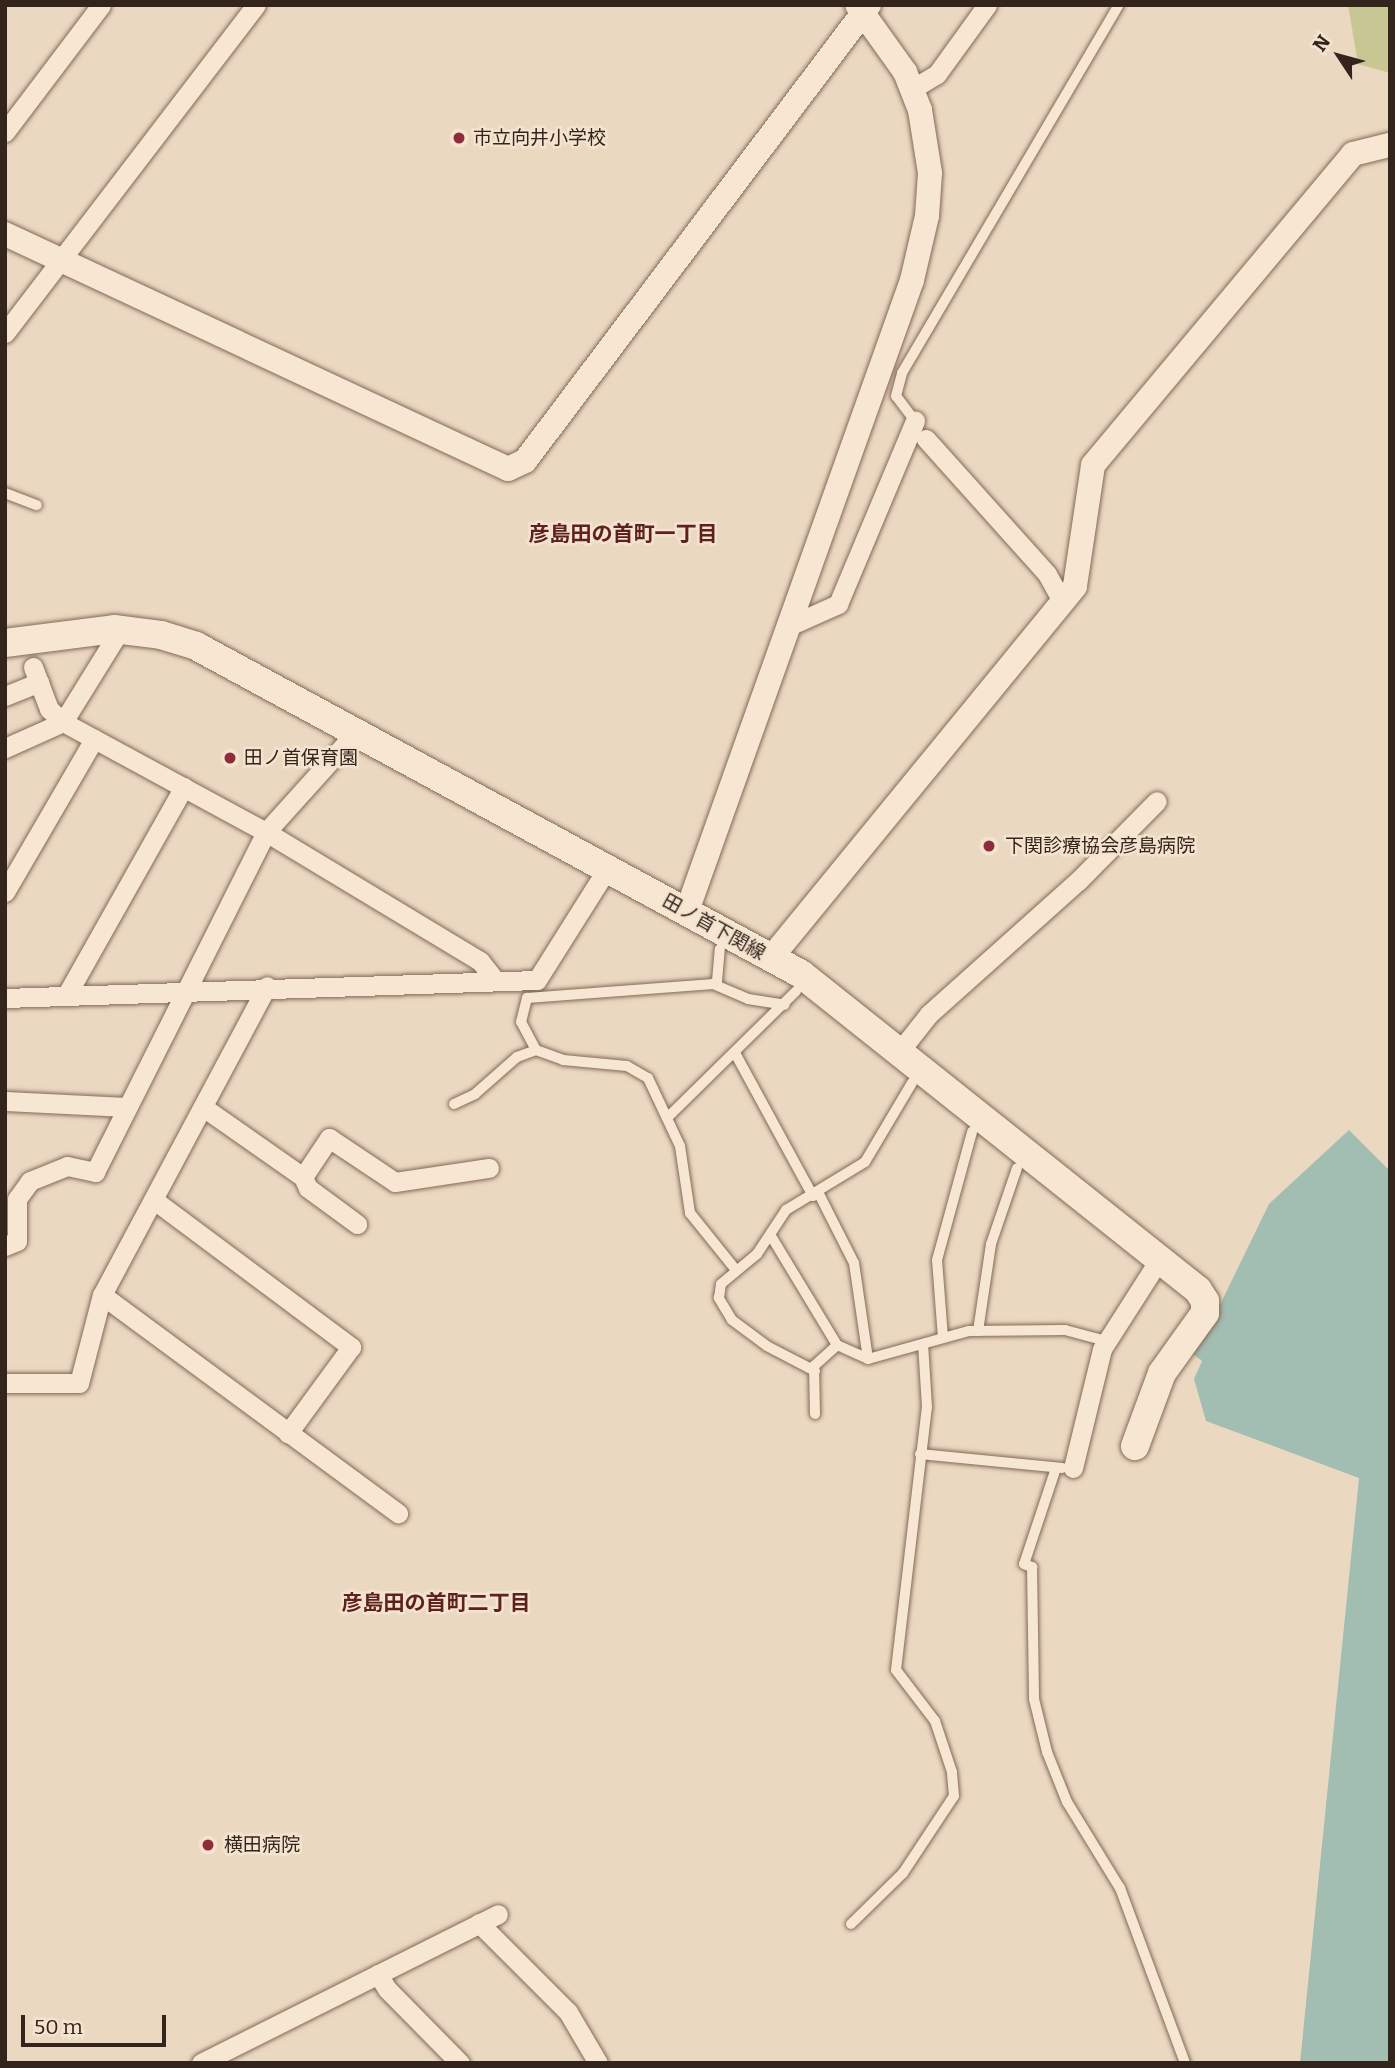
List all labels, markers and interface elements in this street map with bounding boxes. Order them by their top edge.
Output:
north arrow [1304,21,1374,91]
text: N [1308,31,1335,56]
place label: 市立向井小学校 [473,127,606,149]
marker: 市立向井小学校 [451,130,467,146]
district label: 彦島田の首町一丁目 [529,521,717,547]
place label: 田ノ首保育園 [244,747,358,769]
marker: 田ノ首保育園 [222,750,238,766]
place label: 下関診療協会彦島病院 [1005,835,1195,857]
marker: 下関診療協会彦島病院 [979,836,999,856]
street label: 田ノ首下関線 [659,889,769,965]
district label: 彦島田の首町二丁目 [342,1590,530,1616]
place label: 横田病院 [224,1834,300,1856]
marker: 横田病院 [198,1835,218,1855]
scale bar [24,2002,170,2046]
text: 50 m [34,2014,83,2040]

